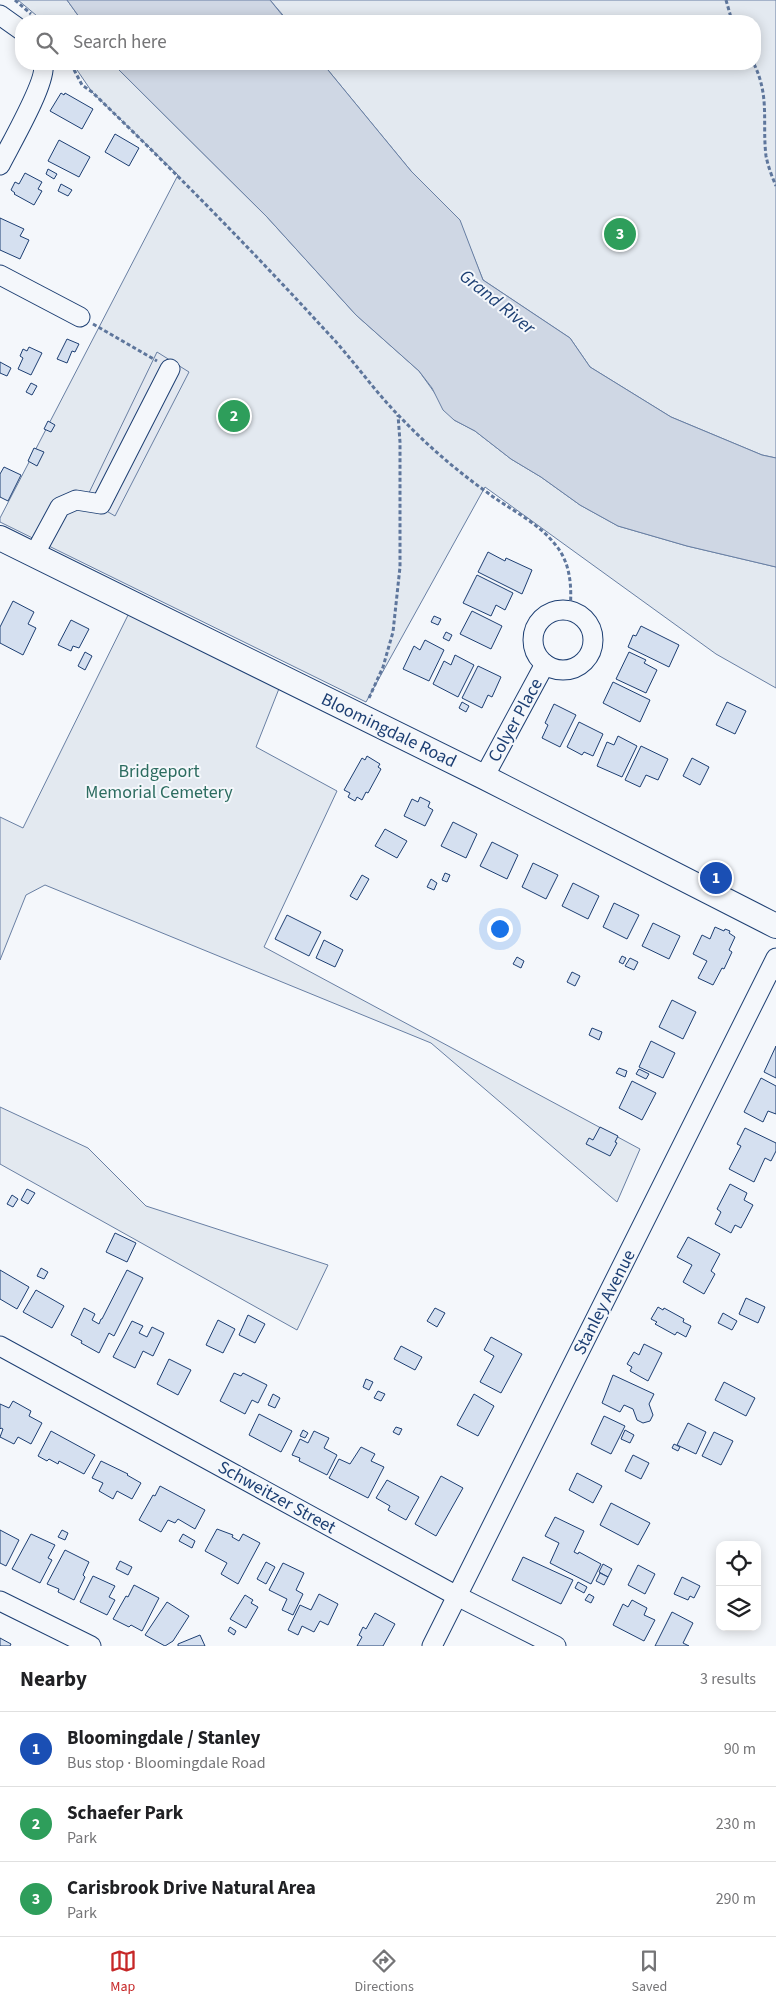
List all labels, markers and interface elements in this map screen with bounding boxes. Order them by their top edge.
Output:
search box [15,15,761,70]
icon: search [33,29,61,57]
text: Search here [73,29,167,56]
pin: 3 [604,215,636,253]
water label: Grand River [453,263,542,342]
pin: 2 [218,397,250,435]
street label: Colyer Place [482,674,549,767]
street label: Bloomingdale Road [317,687,461,774]
park label: Bridgeport Memorial Cemetery [85,759,233,805]
pin: 1 [700,859,732,897]
your location [487,916,513,942]
street label: Stanley Avenue [567,1245,642,1359]
street label: Schweitzer Street [213,1455,340,1540]
map controls [716,1541,761,1631]
button: locate [716,1541,761,1586]
button: layers [716,1586,761,1631]
text: Nearby [20,1664,87,1694]
text: 3 results [700,1668,756,1690]
text: Bloomingdale / Stanley [67,1725,260,1752]
text: 1 [32,1738,40,1760]
text: 90 m [724,1738,756,1760]
text: Bus stop · Bloomingdale Road [67,1752,266,1774]
text: Schaefer Park [67,1800,183,1827]
text: 2 [32,1813,40,1835]
text: 230 m [716,1813,756,1835]
text: Park [67,1827,97,1849]
text: Carisbrook Drive Natural Area [67,1875,316,1902]
text: 3 [32,1888,40,1910]
text: 290 m [716,1888,756,1910]
text: Park [67,1902,97,1924]
tab: Map [109,1947,137,1997]
tab: Directions [355,1947,414,1997]
tab: Saved [631,1947,667,1997]

